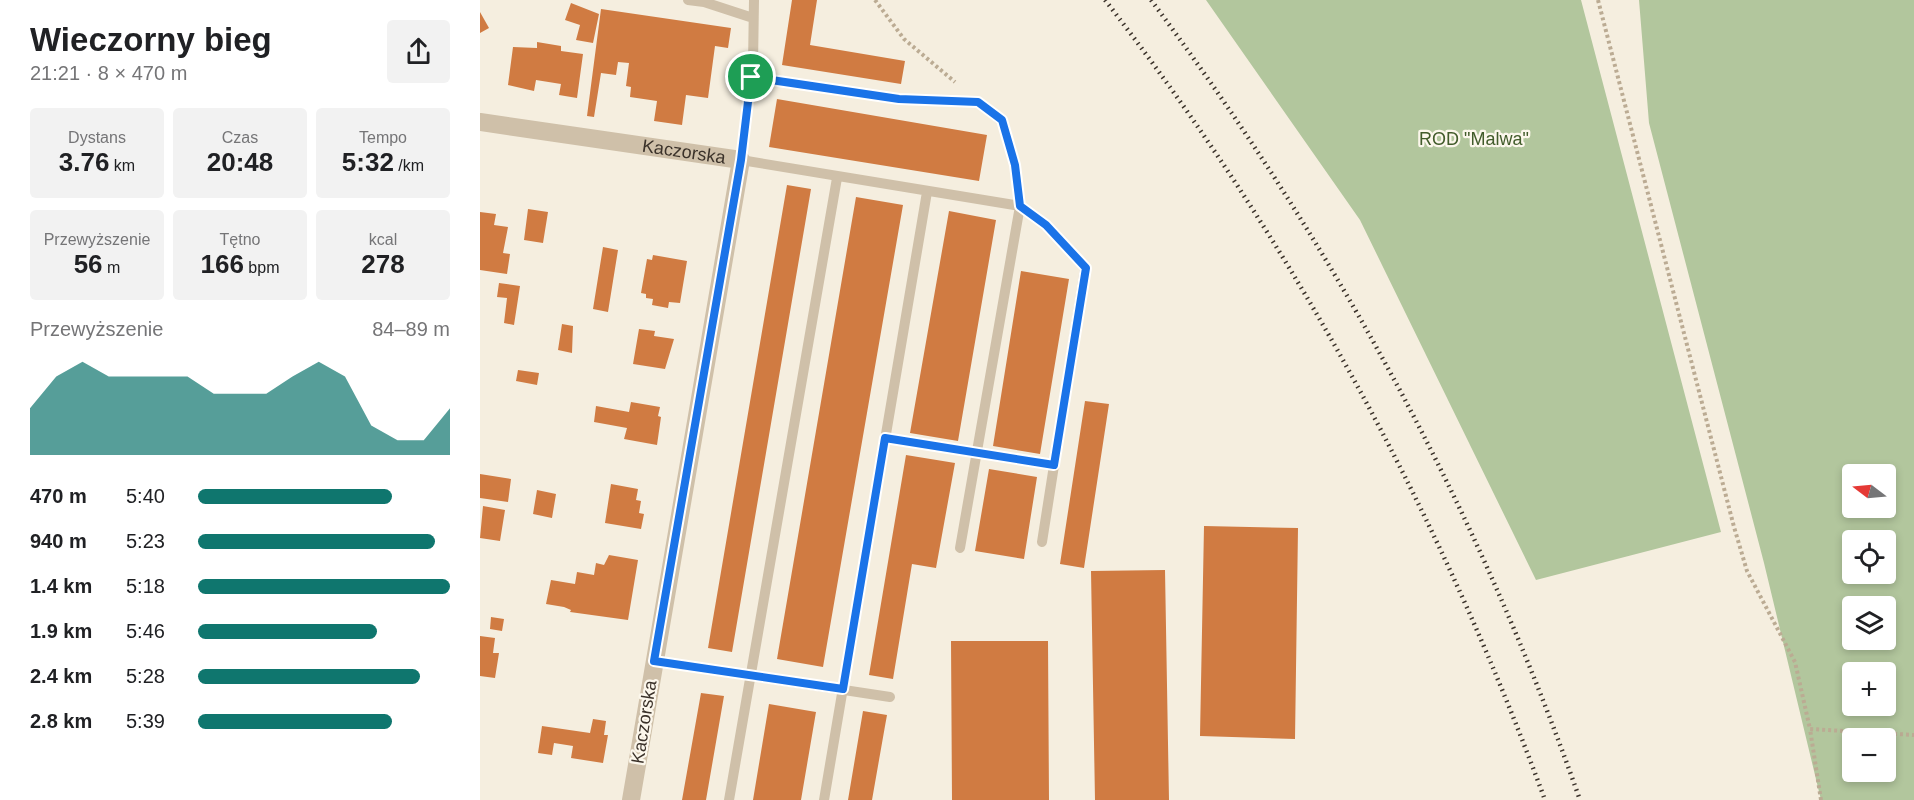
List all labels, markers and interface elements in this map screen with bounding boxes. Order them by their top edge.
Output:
button: share [387,20,450,83]
text: Wieczorny bieg [30,21,272,58]
pin [725,51,776,102]
icon: arrive [734,60,767,93]
text: 21:21 · 8 × 470 m [30,62,187,84]
text: Dystans [68,129,126,146]
text: Czas [222,129,258,146]
text: Tempo [359,129,407,146]
park label: ROD "Malwa" [1419,129,1529,149]
street label: Kaczorska [641,136,728,168]
text: 3.76 [59,147,109,177]
text: 20:48 [207,147,273,177]
text: 5:32 [342,147,394,177]
text: km [109,157,135,174]
text: /km [394,157,424,174]
text: Przewyższenie [44,231,150,248]
text: Tętno [220,231,260,248]
text: kcal [369,231,397,248]
text: 56 [74,249,103,279]
text: 166 [201,249,244,279]
text: 278 [361,249,405,279]
text: m [103,259,120,276]
text: bpm [244,259,279,276]
text: Przewyższenie [30,318,163,340]
text: 84–89 m [372,318,450,340]
north arrow [1842,464,1896,518]
map controls [1842,464,1896,782]
text: 470 m [30,485,87,507]
text: 5:40 [126,485,165,507]
text: 940 m [30,530,87,552]
text: 5:23 [126,530,165,552]
button: locate [1842,530,1896,584]
text: 1.4 km [30,575,92,597]
text: 5:18 [126,575,165,597]
button: layers [1842,596,1896,650]
text: 1.9 km [30,620,92,642]
text: 5:46 [126,620,165,642]
button: + [1842,662,1896,716]
text: 2.4 km [30,665,92,687]
text: 5:28 [126,665,165,687]
street label: Kaczorska [628,678,661,765]
text: 2.8 km [30,710,92,732]
text: 5:39 [126,710,165,732]
button: − [1842,728,1896,782]

